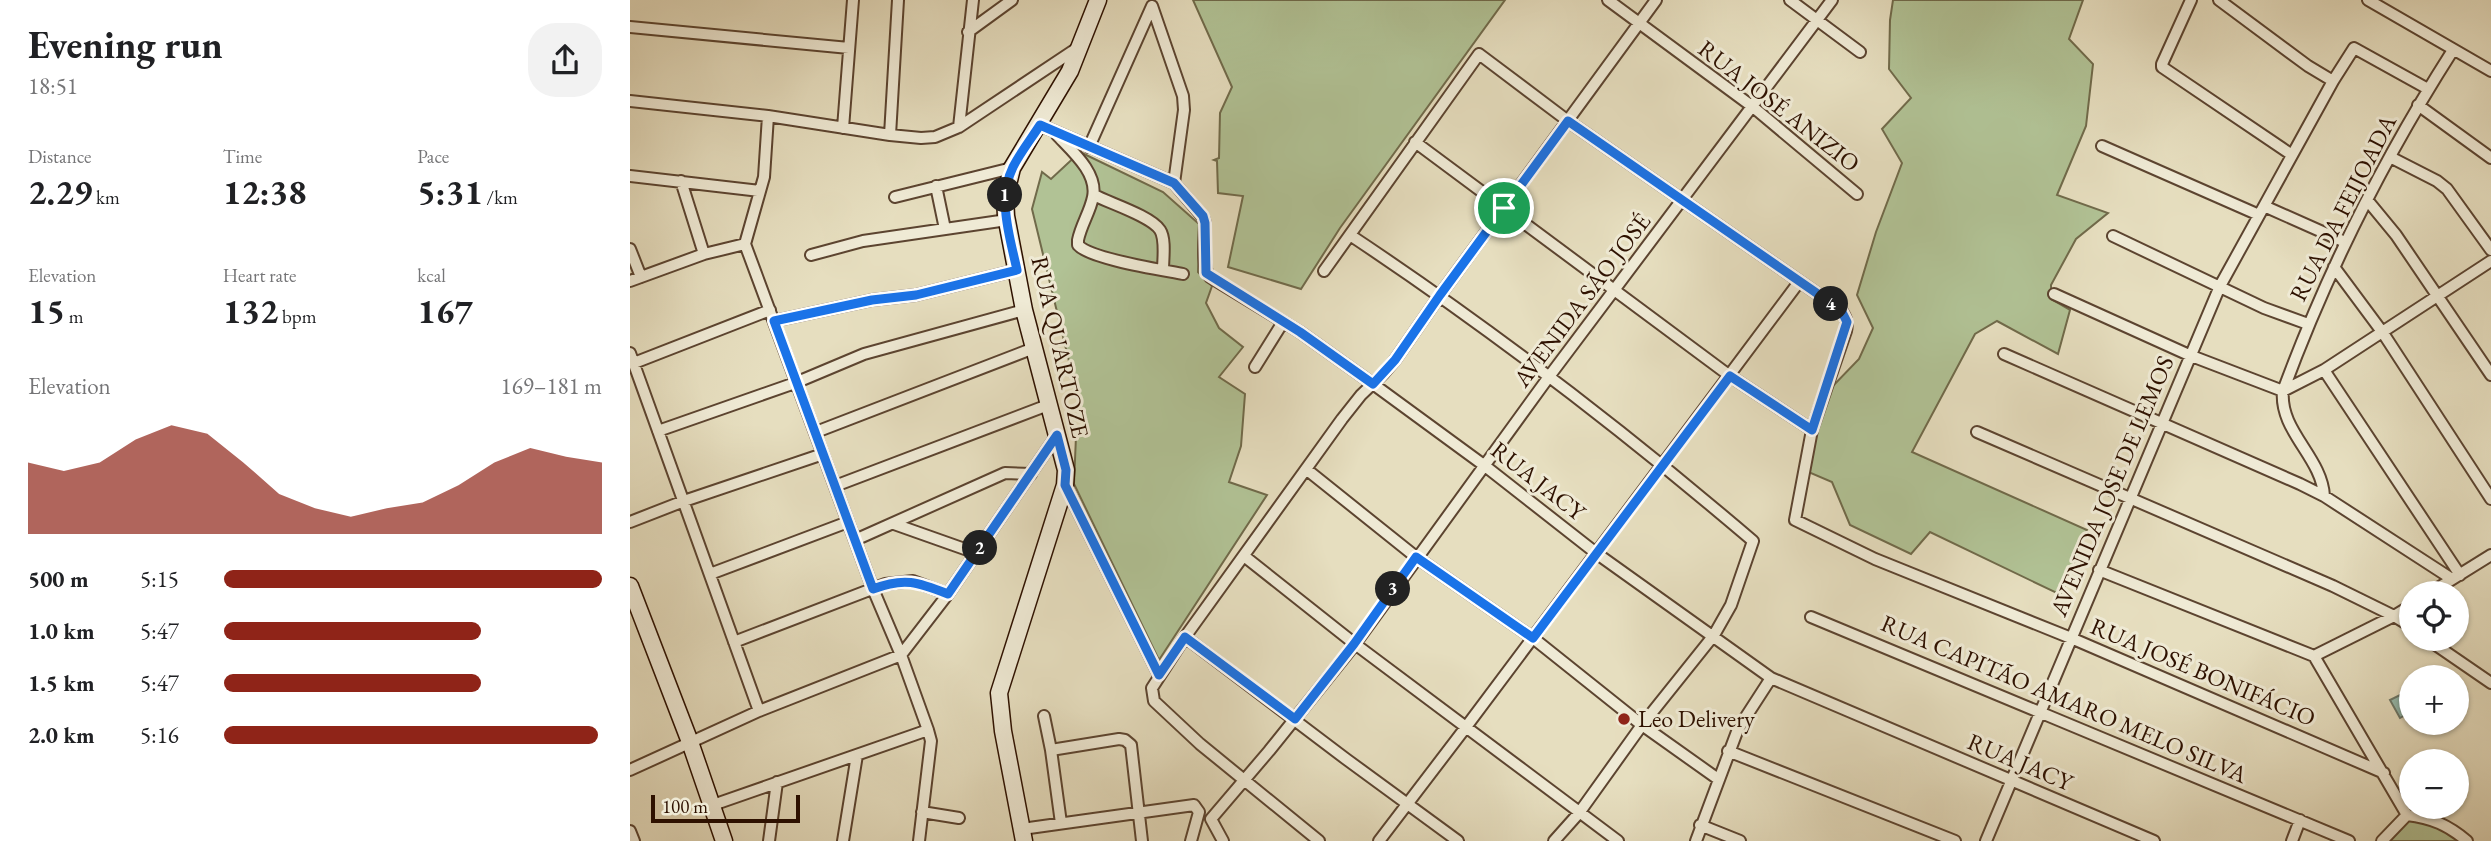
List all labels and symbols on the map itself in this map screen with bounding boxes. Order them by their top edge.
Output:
street label: RUA JOSÉ ANIZIO [1692,33,1866,178]
street label: RUA DA FEIJOADA [2282,109,2403,306]
pin: 1 [988,178,1022,212]
pin [1474,178,1534,238]
street label: AVENIDA SÃO JOSÉ [1505,206,1657,394]
street label: RUA QUARTOZE [1025,253,1096,441]
pin: 4 [1814,286,1848,322]
street label: AVENIDA JOSE DE LEMOS [2042,351,2180,622]
street label: RUA JACY [1485,434,1593,528]
pin: 2 [962,530,998,566]
pin: 3 [1376,572,1410,606]
street label: RUA CAPITÃO AMARO MELO SILVA [1877,607,2252,790]
street label: RUA JOSÉ BONIFÁCIO [2086,610,2320,733]
place label: Leo Delivery [1638,703,1755,734]
marker: Leo Delivery [1616,711,1632,727]
street label: RUA JACY [1963,726,2078,798]
scale bar [651,792,800,824]

